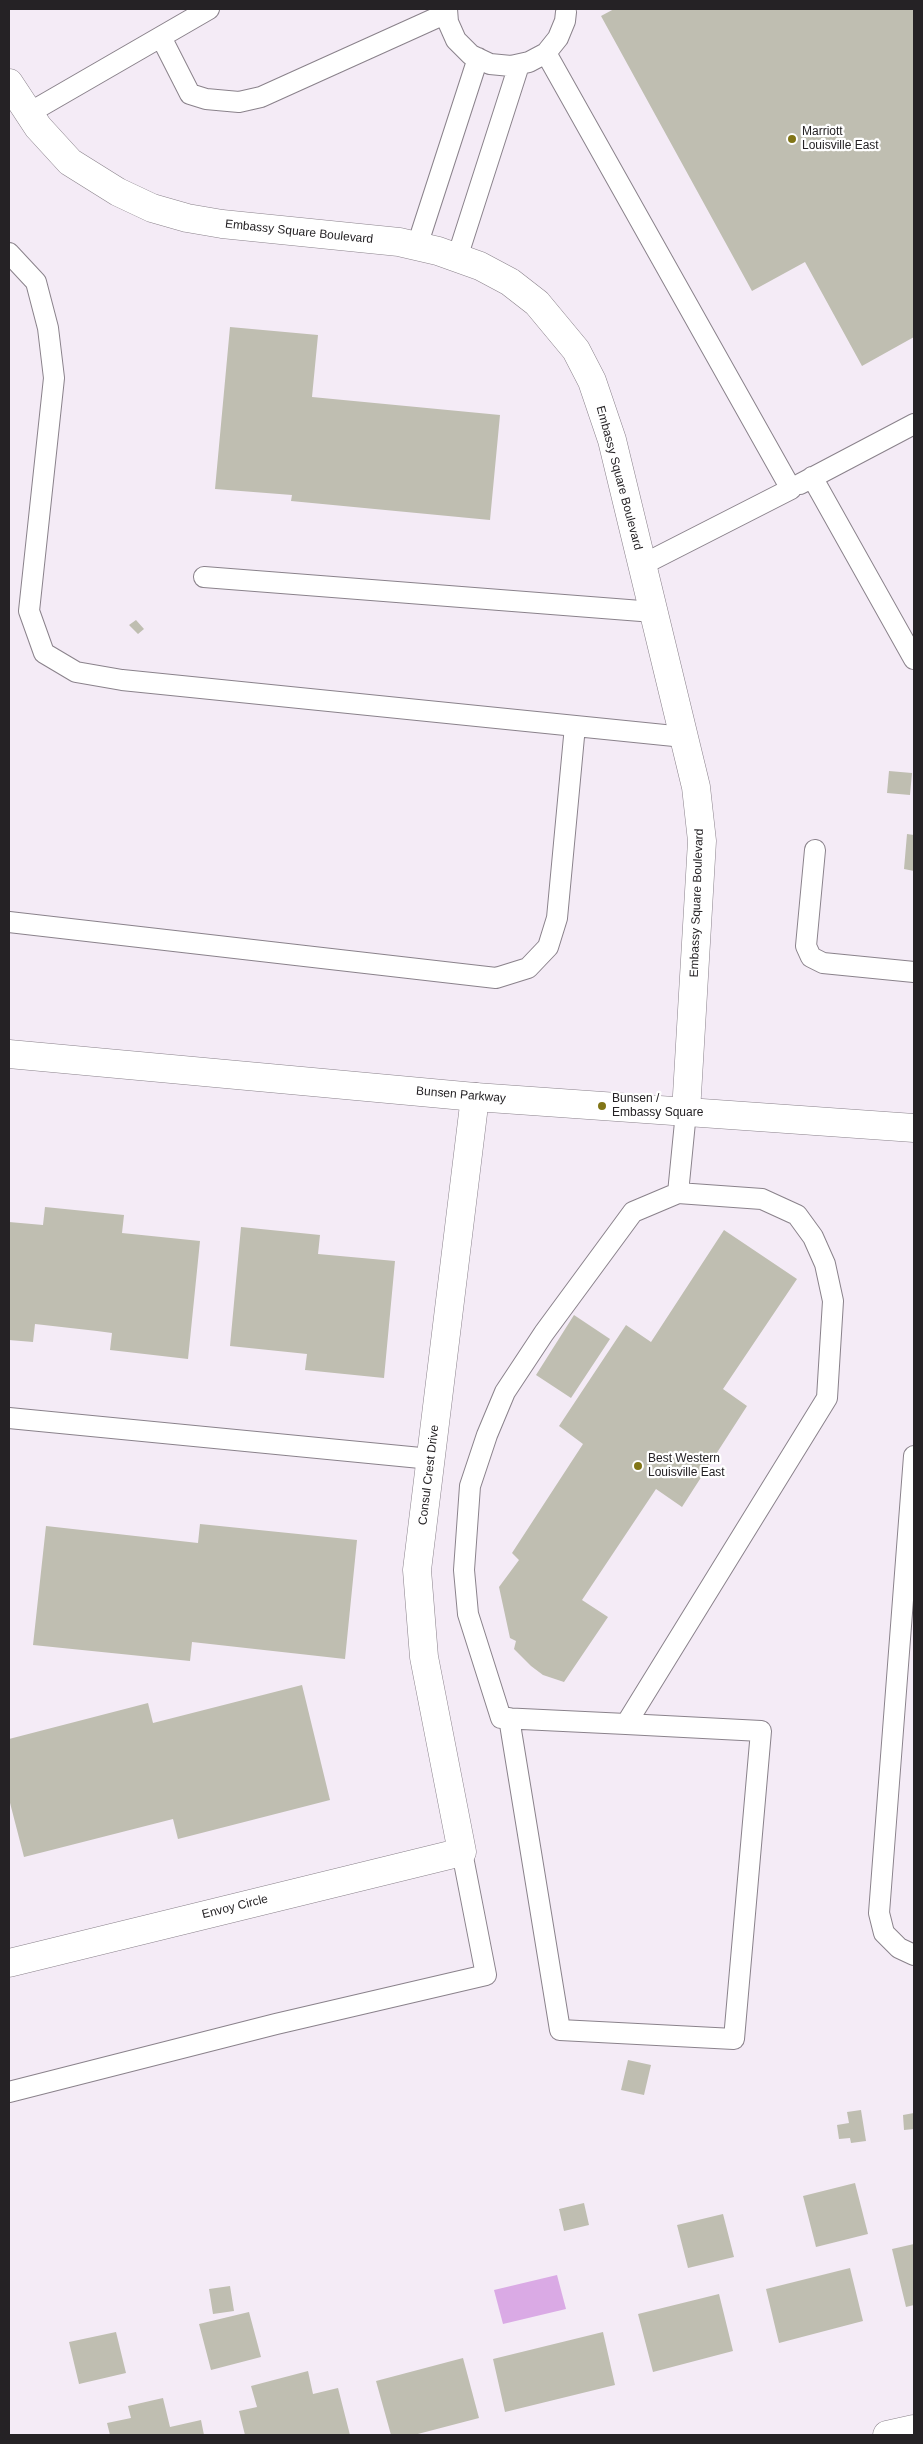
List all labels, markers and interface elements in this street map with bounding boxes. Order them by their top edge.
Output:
place label: Marriott Louisville East [802,125,879,153]
marker: Marriott Louisville East [786,133,798,145]
street label: Embassy Square Boulevard [224,217,374,247]
street label: Embassy Square Boulevard [593,404,645,552]
street label: Embassy Square Boulevard [687,828,707,978]
street label: Bunsen Parkway [416,1084,506,1106]
place label: Bunsen / Embassy Square [612,1092,703,1120]
marker: Bunsen / Embassy Square [596,1100,608,1112]
street label: Consul Crest Drive [416,1424,442,1526]
place label: Best Western Louisville East [648,1452,725,1480]
marker: Best Western Louisville East [632,1460,644,1472]
street label: Envoy Circle [201,1892,269,1922]

